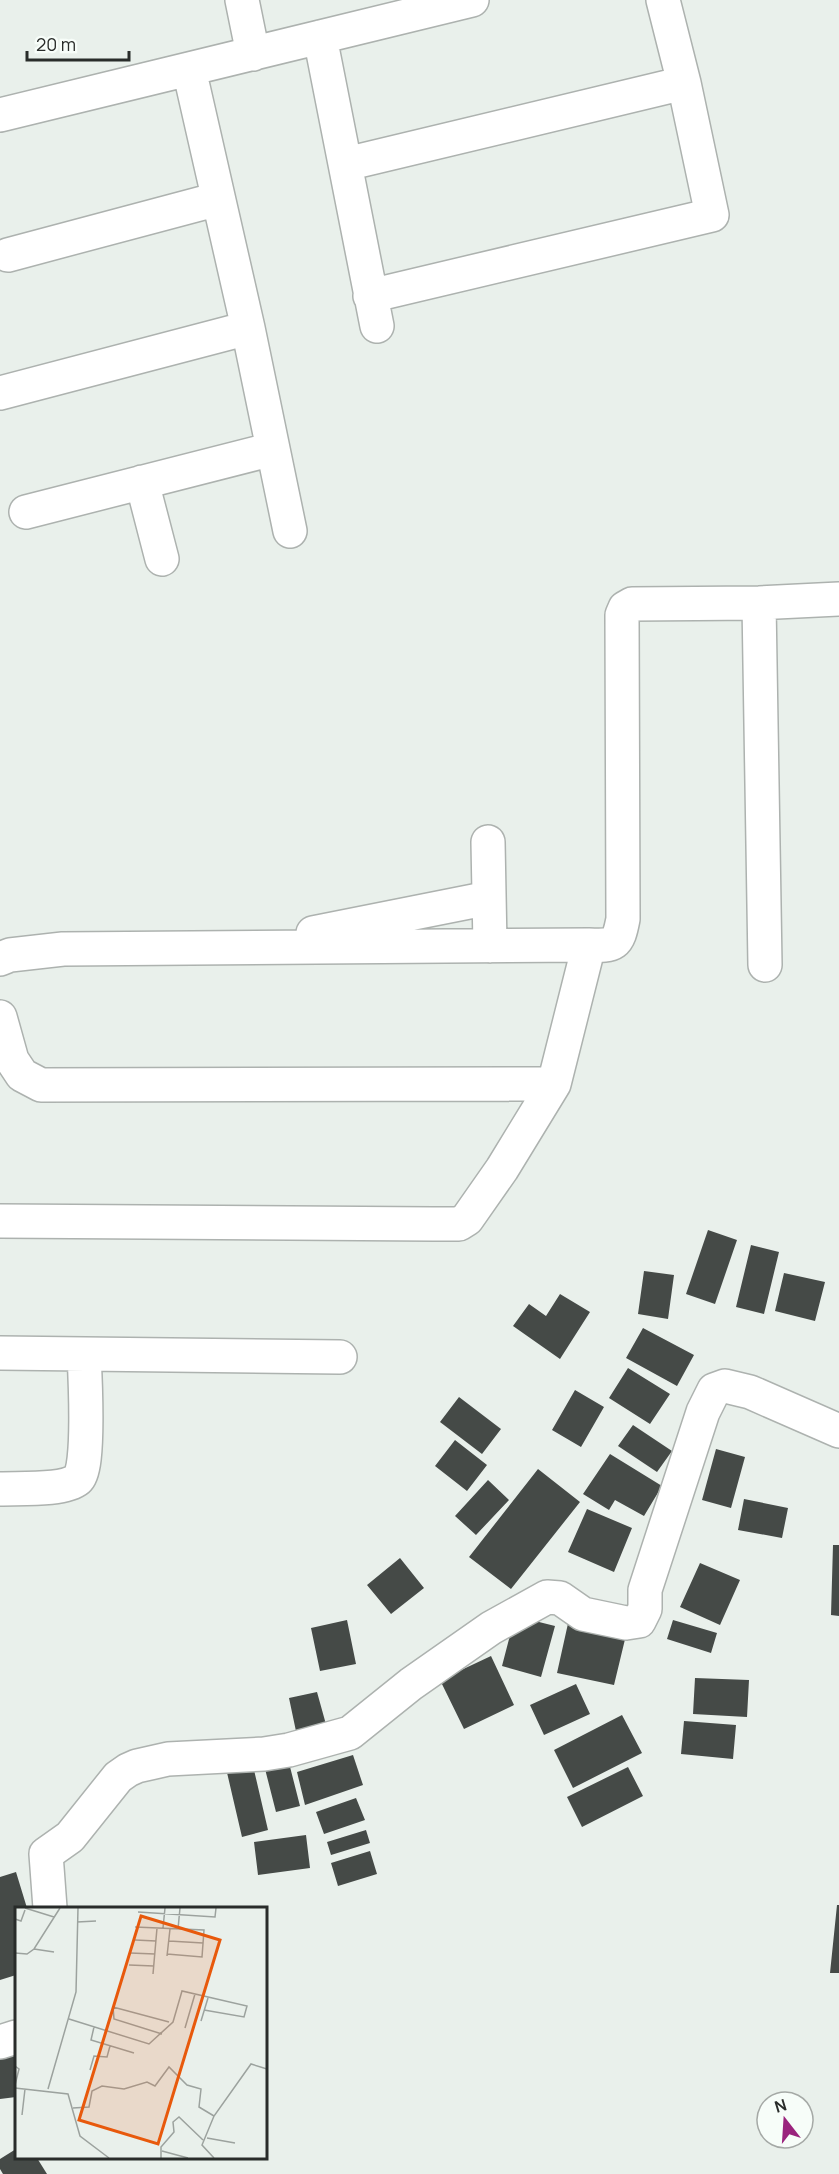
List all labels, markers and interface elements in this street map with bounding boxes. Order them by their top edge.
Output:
scale bar [27,24,129,62]
text: 20 m [36,32,76,56]
inset map [15,1907,267,2159]
north arrow [755,2090,815,2150]
text: N [772,2093,789,2118]

